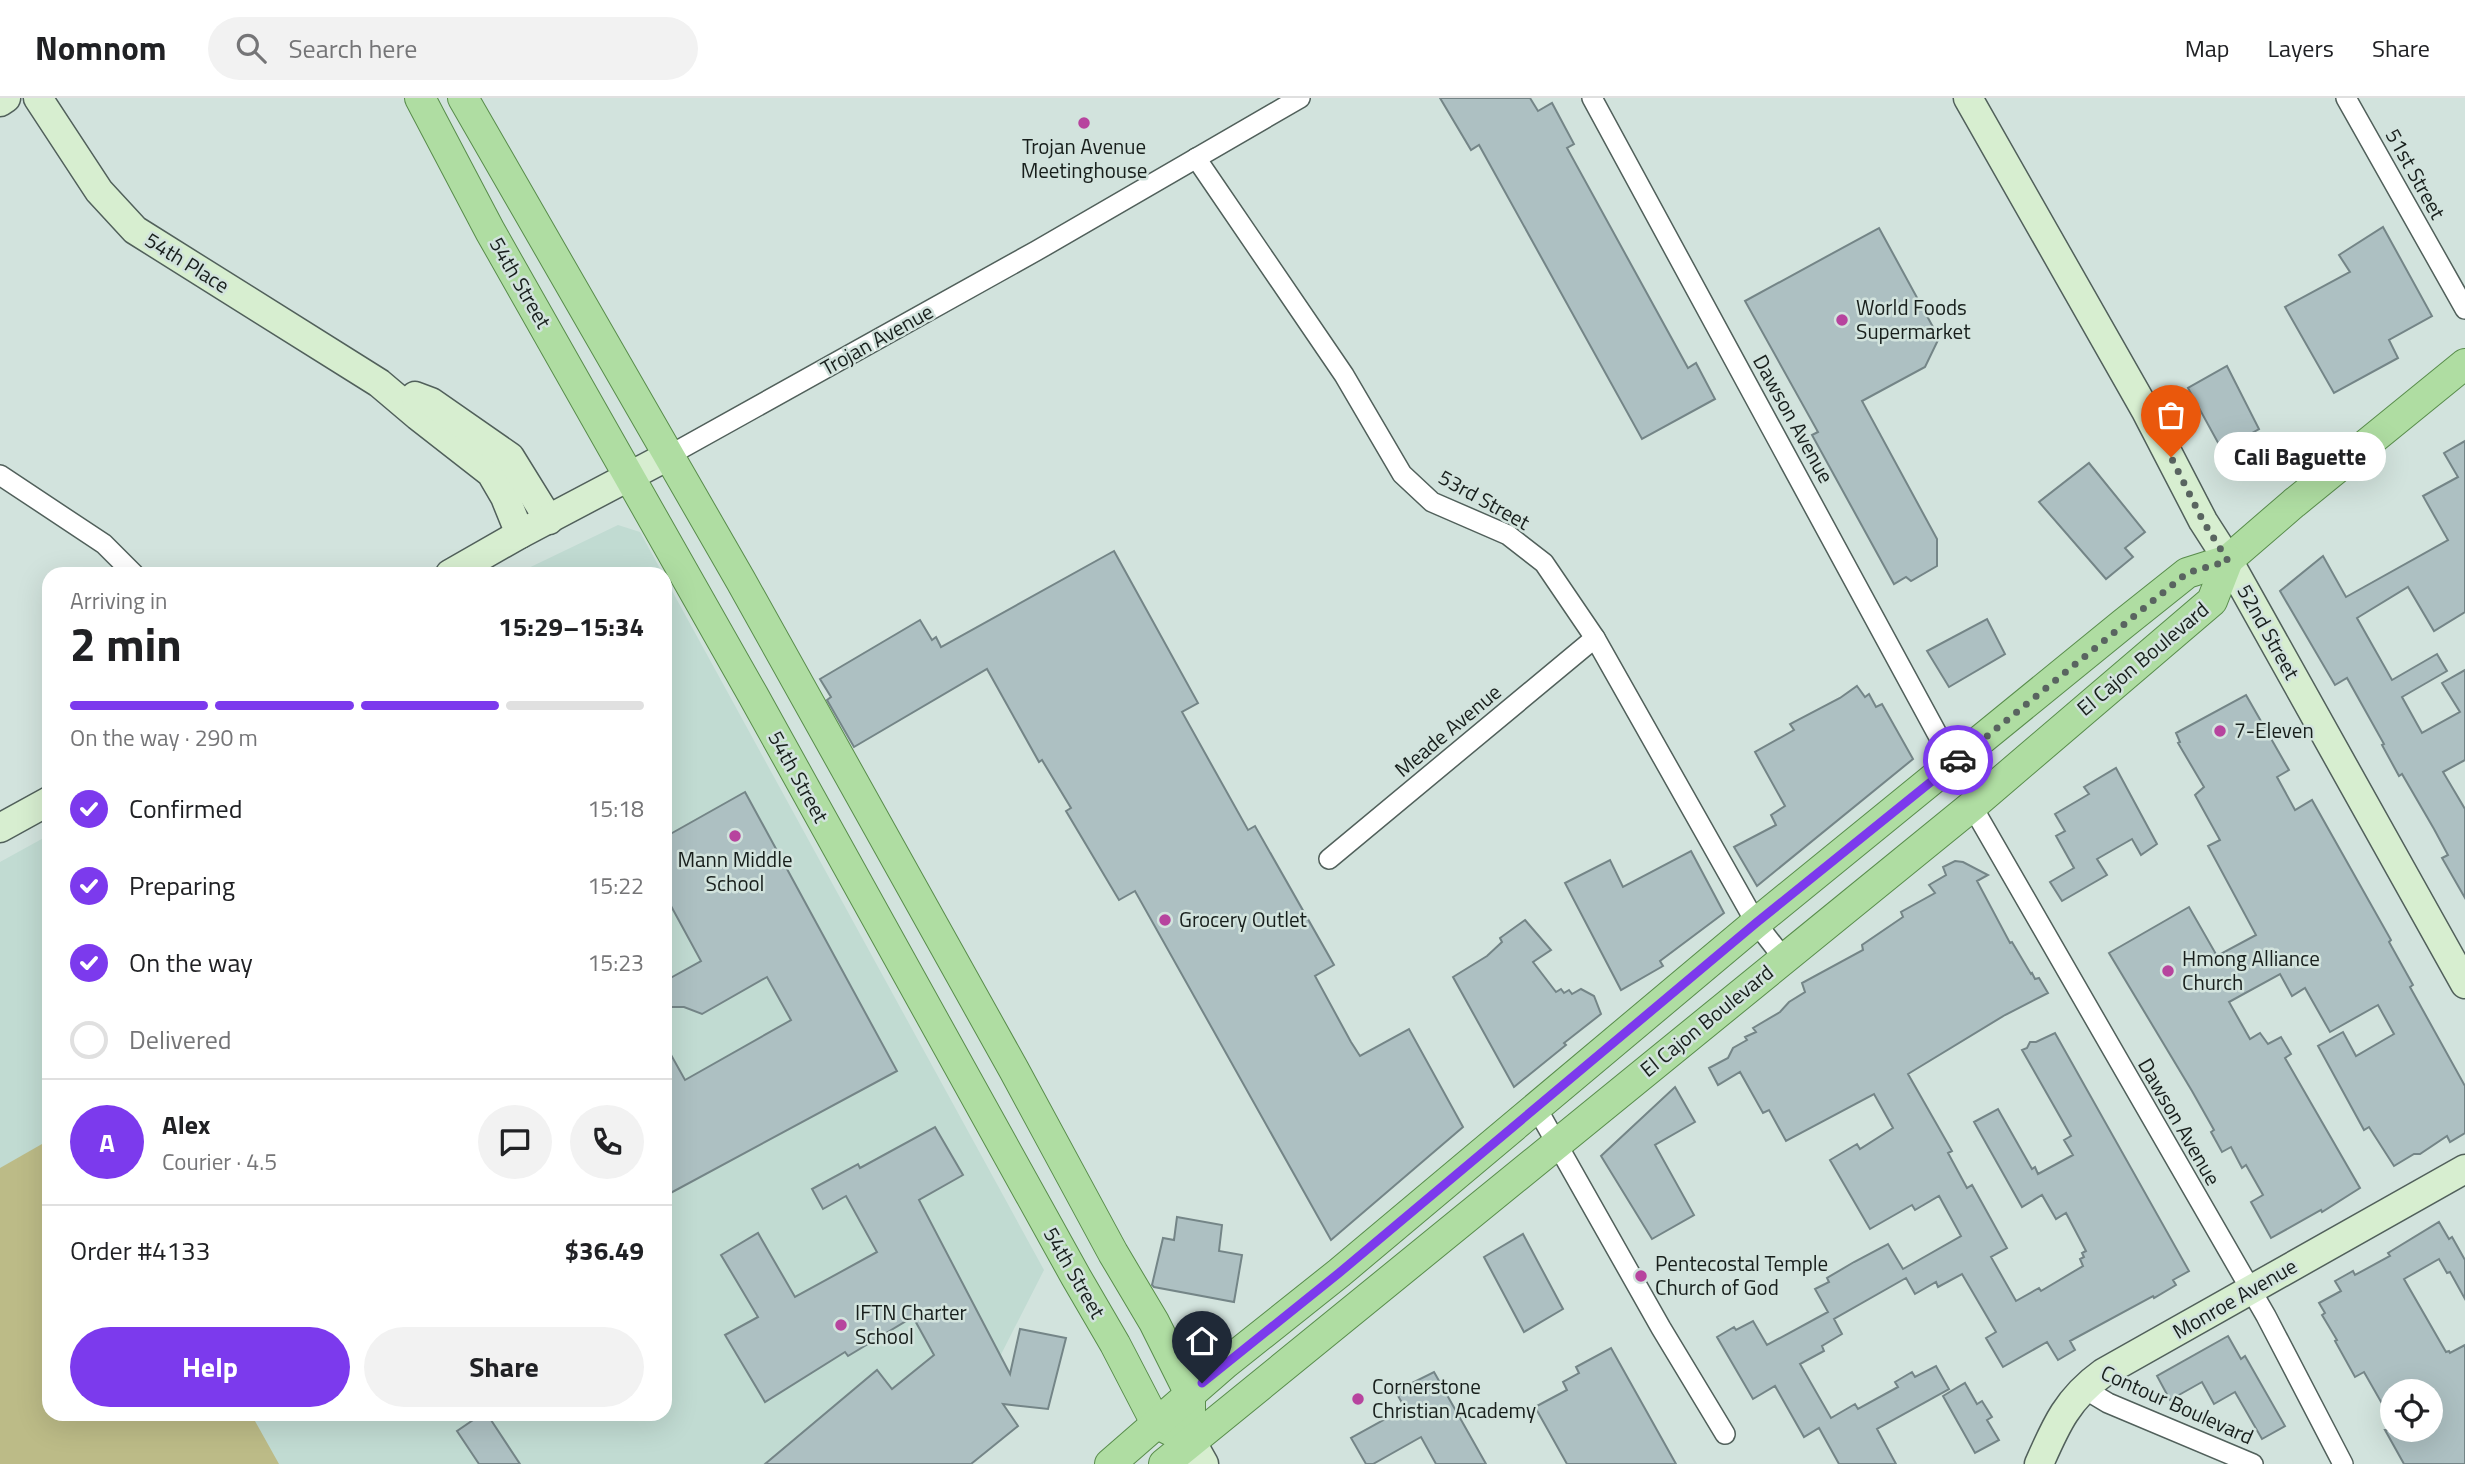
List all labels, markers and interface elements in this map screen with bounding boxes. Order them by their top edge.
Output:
search box [208,17,698,80]
text: Nomnom [35,23,166,73]
icon: search [232,29,270,67]
text: Search here [288,29,417,68]
text: Map [2185,30,2230,66]
text: Layers [2268,30,2334,66]
text: Share [2372,30,2430,66]
marker: Trojan Avenue Meetinghouse [1076,115,1092,131]
street label: 51st Street [2378,122,2454,225]
place label: Trojan Avenue Meetinghouse [1021,130,1147,186]
street label: 54th Place [139,224,236,301]
street label: 54th Street [482,231,560,335]
place label: World Foods Supermarket [1856,291,1971,347]
street label: Trojan Avenue [814,295,939,383]
marker: World Foods Supermarket [1834,312,1850,328]
street label: Dawson Avenue [1745,348,1842,489]
pin [2141,385,2201,457]
icon: bag [2152,396,2190,434]
callout: Cali Baguette [2213,432,2384,482]
text: Cali Baguette [2234,439,2366,474]
street label: 53rd Street [1433,461,1537,538]
street label: 52nd Street [2230,578,2309,686]
text: Arriving in [70,583,167,618]
street label: El Cajon Boulevard [2069,593,2215,723]
text: 15:29–15:34 [498,607,644,646]
text: 2 min [70,609,182,679]
street label: Meade Avenue [1387,676,1508,784]
place label: 7-Eleven [2234,714,2314,746]
text: On the way · 290 m [70,720,258,755]
marker: 7-Eleven [2212,723,2228,739]
street label: 54th Street [760,725,838,829]
courier [1923,725,1993,795]
icon: car [1939,741,1977,779]
text: Confirmed [129,789,243,828]
icon: check [70,790,108,828]
text: 15:18 [587,791,644,826]
marker: Mann Middle School [727,828,743,844]
place label: Mann Middle School [677,843,793,899]
text: Preparing [129,866,235,905]
icon: check [70,867,108,905]
text: 15:22 [587,868,644,903]
place label: Grocery Outlet [1179,903,1308,935]
marker: Grocery Outlet [1157,912,1173,928]
place label: Hmong Alliance Church [2182,942,2320,998]
text: On the way [129,943,253,982]
icon: check [70,944,108,982]
text: 15:23 [587,945,644,980]
street label: El Cajon Boulevard [1633,956,1780,1084]
marker: Hmong Alliance Church [2160,963,2176,979]
text: Delivered [129,1020,232,1059]
street label: Dawson Avenue [2130,1052,2229,1191]
text: Alex [162,1105,210,1144]
button: chat [478,1105,552,1179]
button: phone [570,1105,644,1179]
text: A [99,1123,115,1162]
text: Courier · 4.5 [162,1144,277,1179]
street label: 54th Street [1036,1221,1114,1325]
text: Order #4133 [70,1231,210,1270]
text: $36.49 [565,1231,644,1270]
place label: Pentecostal Temple Church of God [1655,1247,1828,1303]
street label: Monroe Avenue [2166,1250,2303,1347]
marker: Pentecostal Temple Church of God [1633,1268,1649,1284]
place label: IFTN Charter School [855,1296,967,1352]
pin [1172,1311,1232,1383]
marker: IFTN Charter School [833,1317,849,1333]
icon: home [1183,1322,1221,1360]
button: Help [70,1327,350,1407]
button: Share [364,1327,644,1407]
street label: Contour Boulevard [2096,1356,2259,1452]
place label: Cornerstone Christian Academy [1372,1370,1536,1426]
map controls [2380,1379,2443,1442]
button: locate [2380,1379,2443,1442]
marker: Cornerstone Christian Academy [1350,1391,1366,1407]

